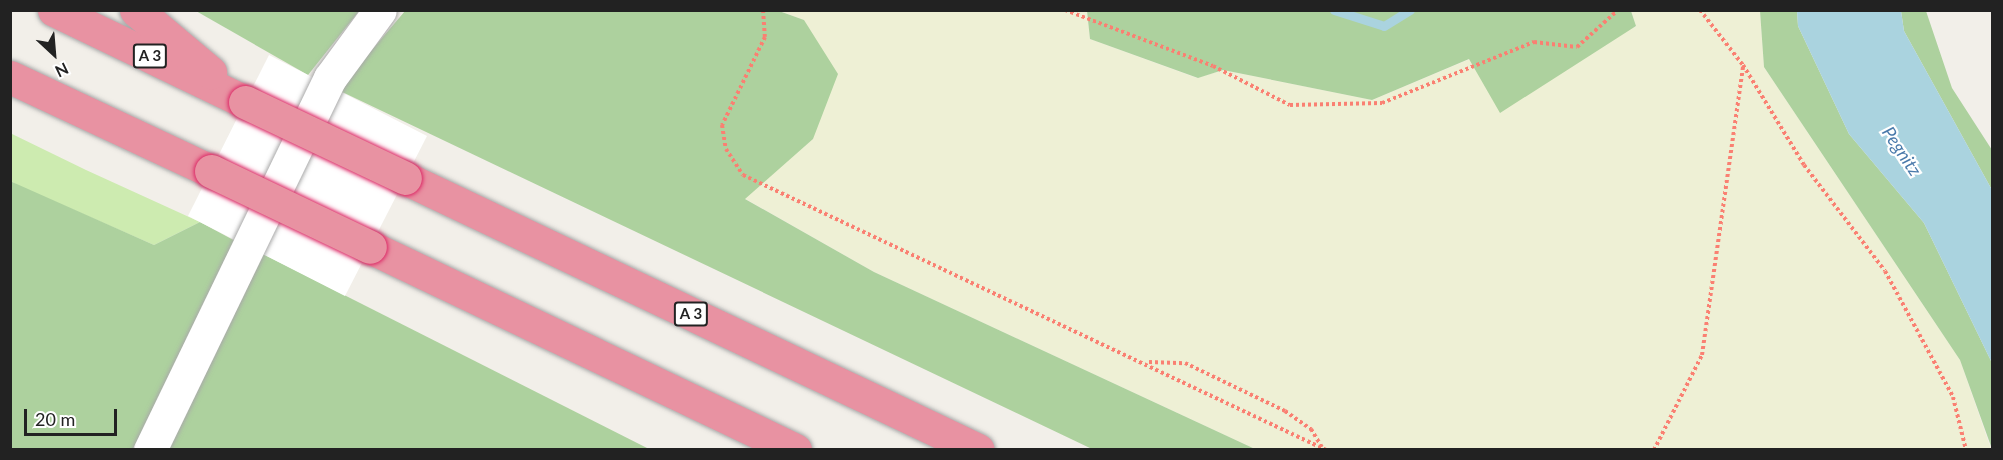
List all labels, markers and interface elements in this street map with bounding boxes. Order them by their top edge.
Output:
north arrow [24,24,84,84]
road number: A 3 [132,44,168,68]
text: N [52,59,72,82]
water label: Pegnitz [1878,122,1926,180]
road number: A 3 [673,302,709,326]
scale bar [27,397,120,435]
text: 20 m [35,408,75,430]

